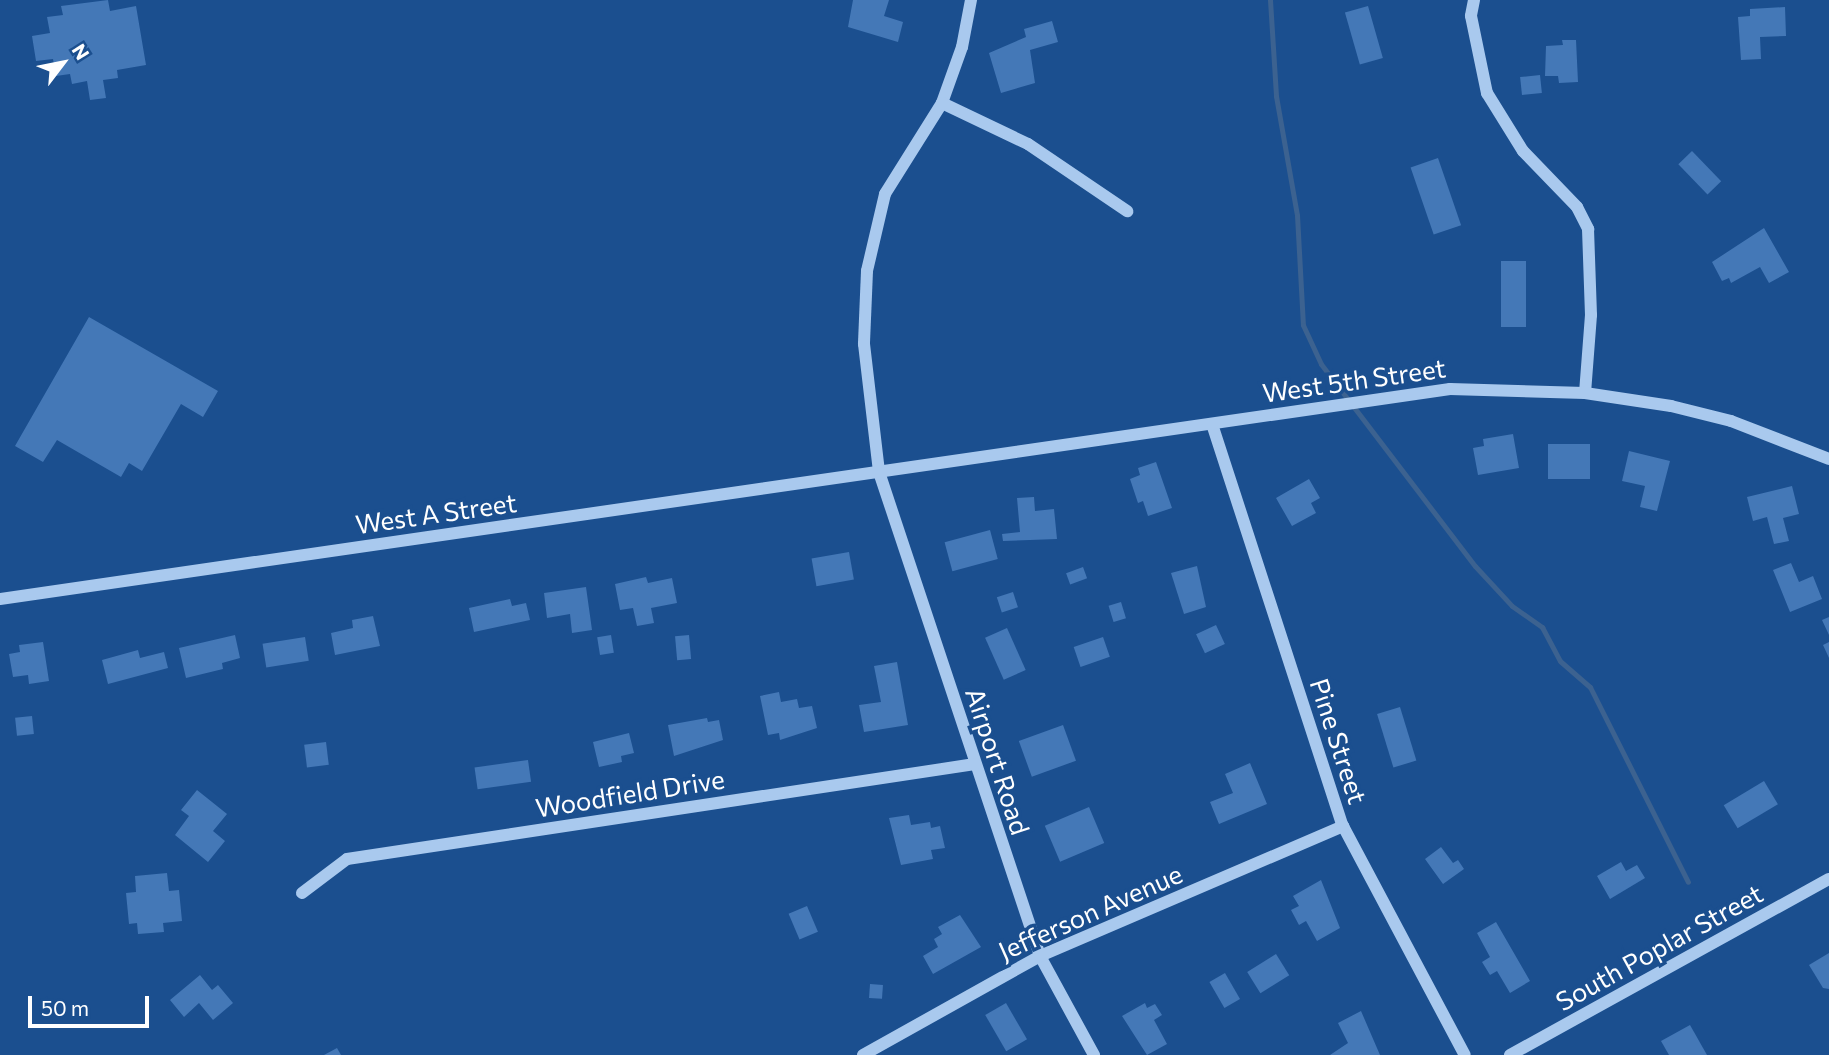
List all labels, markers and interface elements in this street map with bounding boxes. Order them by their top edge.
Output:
north arrow [28,28,98,98]
text: N [68,39,95,64]
street label: West 5th Street [1260,352,1448,408]
street label: West A Street [354,486,518,540]
street label: Pine Street [1304,674,1374,808]
street label: Airport Road [960,684,1036,838]
street label: Woodfield Drive [533,763,727,823]
street label: Jefferson Avenue [993,857,1187,967]
street label: South Poplar Street [1550,877,1768,1017]
scale bar [32,982,152,1026]
text: 50 m [41,995,89,1020]

